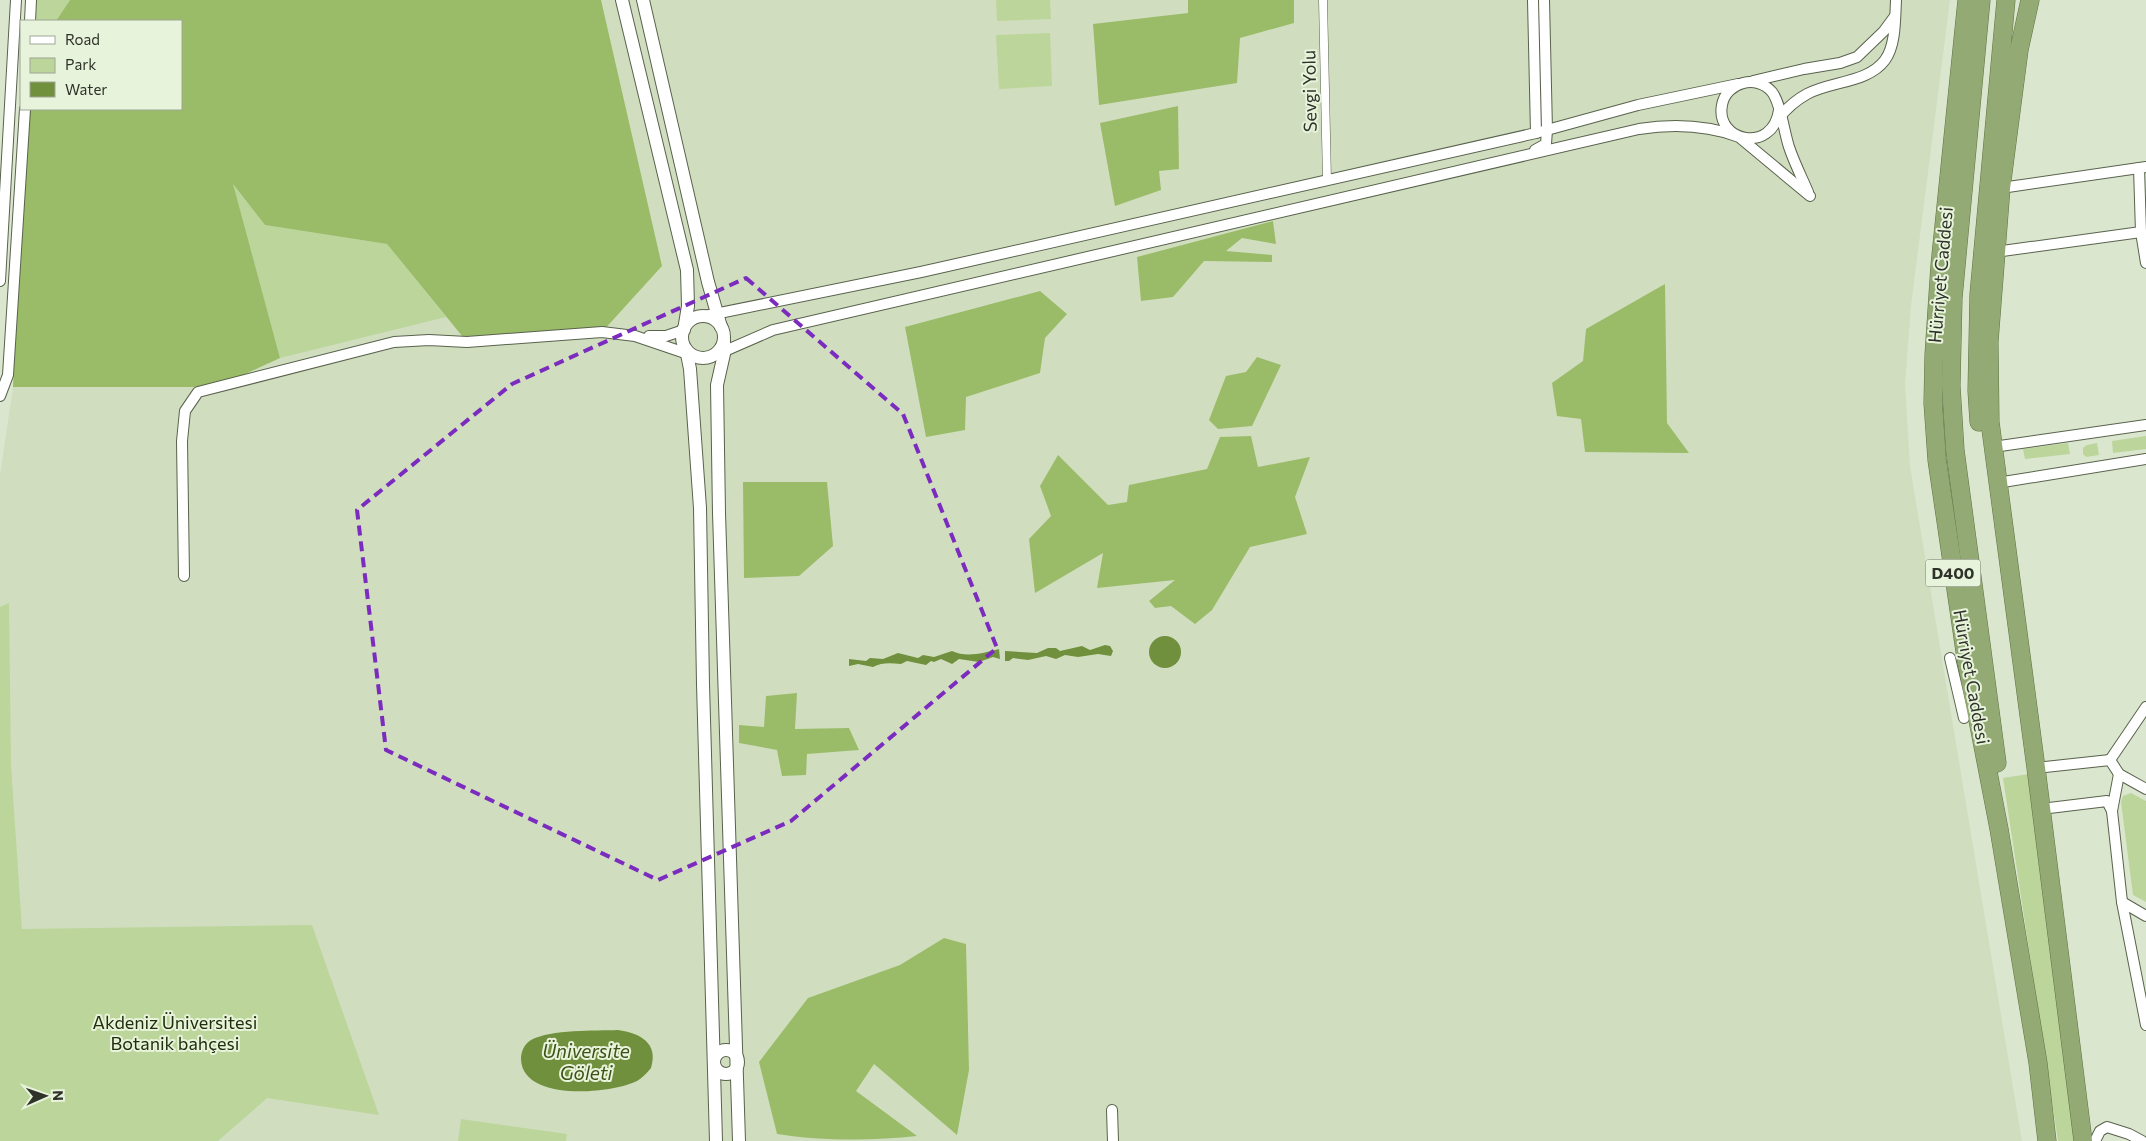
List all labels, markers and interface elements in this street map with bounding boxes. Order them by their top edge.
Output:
legend [20,20,182,110]
text: Road [65,30,100,48]
street label: Sevgi Yolu [1297,50,1321,132]
text: Park [65,55,96,73]
text: Water [65,80,107,98]
street label: Hürriyet Caddesi [1923,206,1957,344]
road number: D400 [1926,560,1980,586]
street label: Hürriyet Caddesi [1949,608,1995,746]
park label: Akdeniz Üniversitesi Botanik bahçesi [93,1011,257,1054]
water label: Üniversite Göleti [542,1039,630,1084]
north arrow [20,1071,70,1121]
text: N [50,1090,67,1101]

